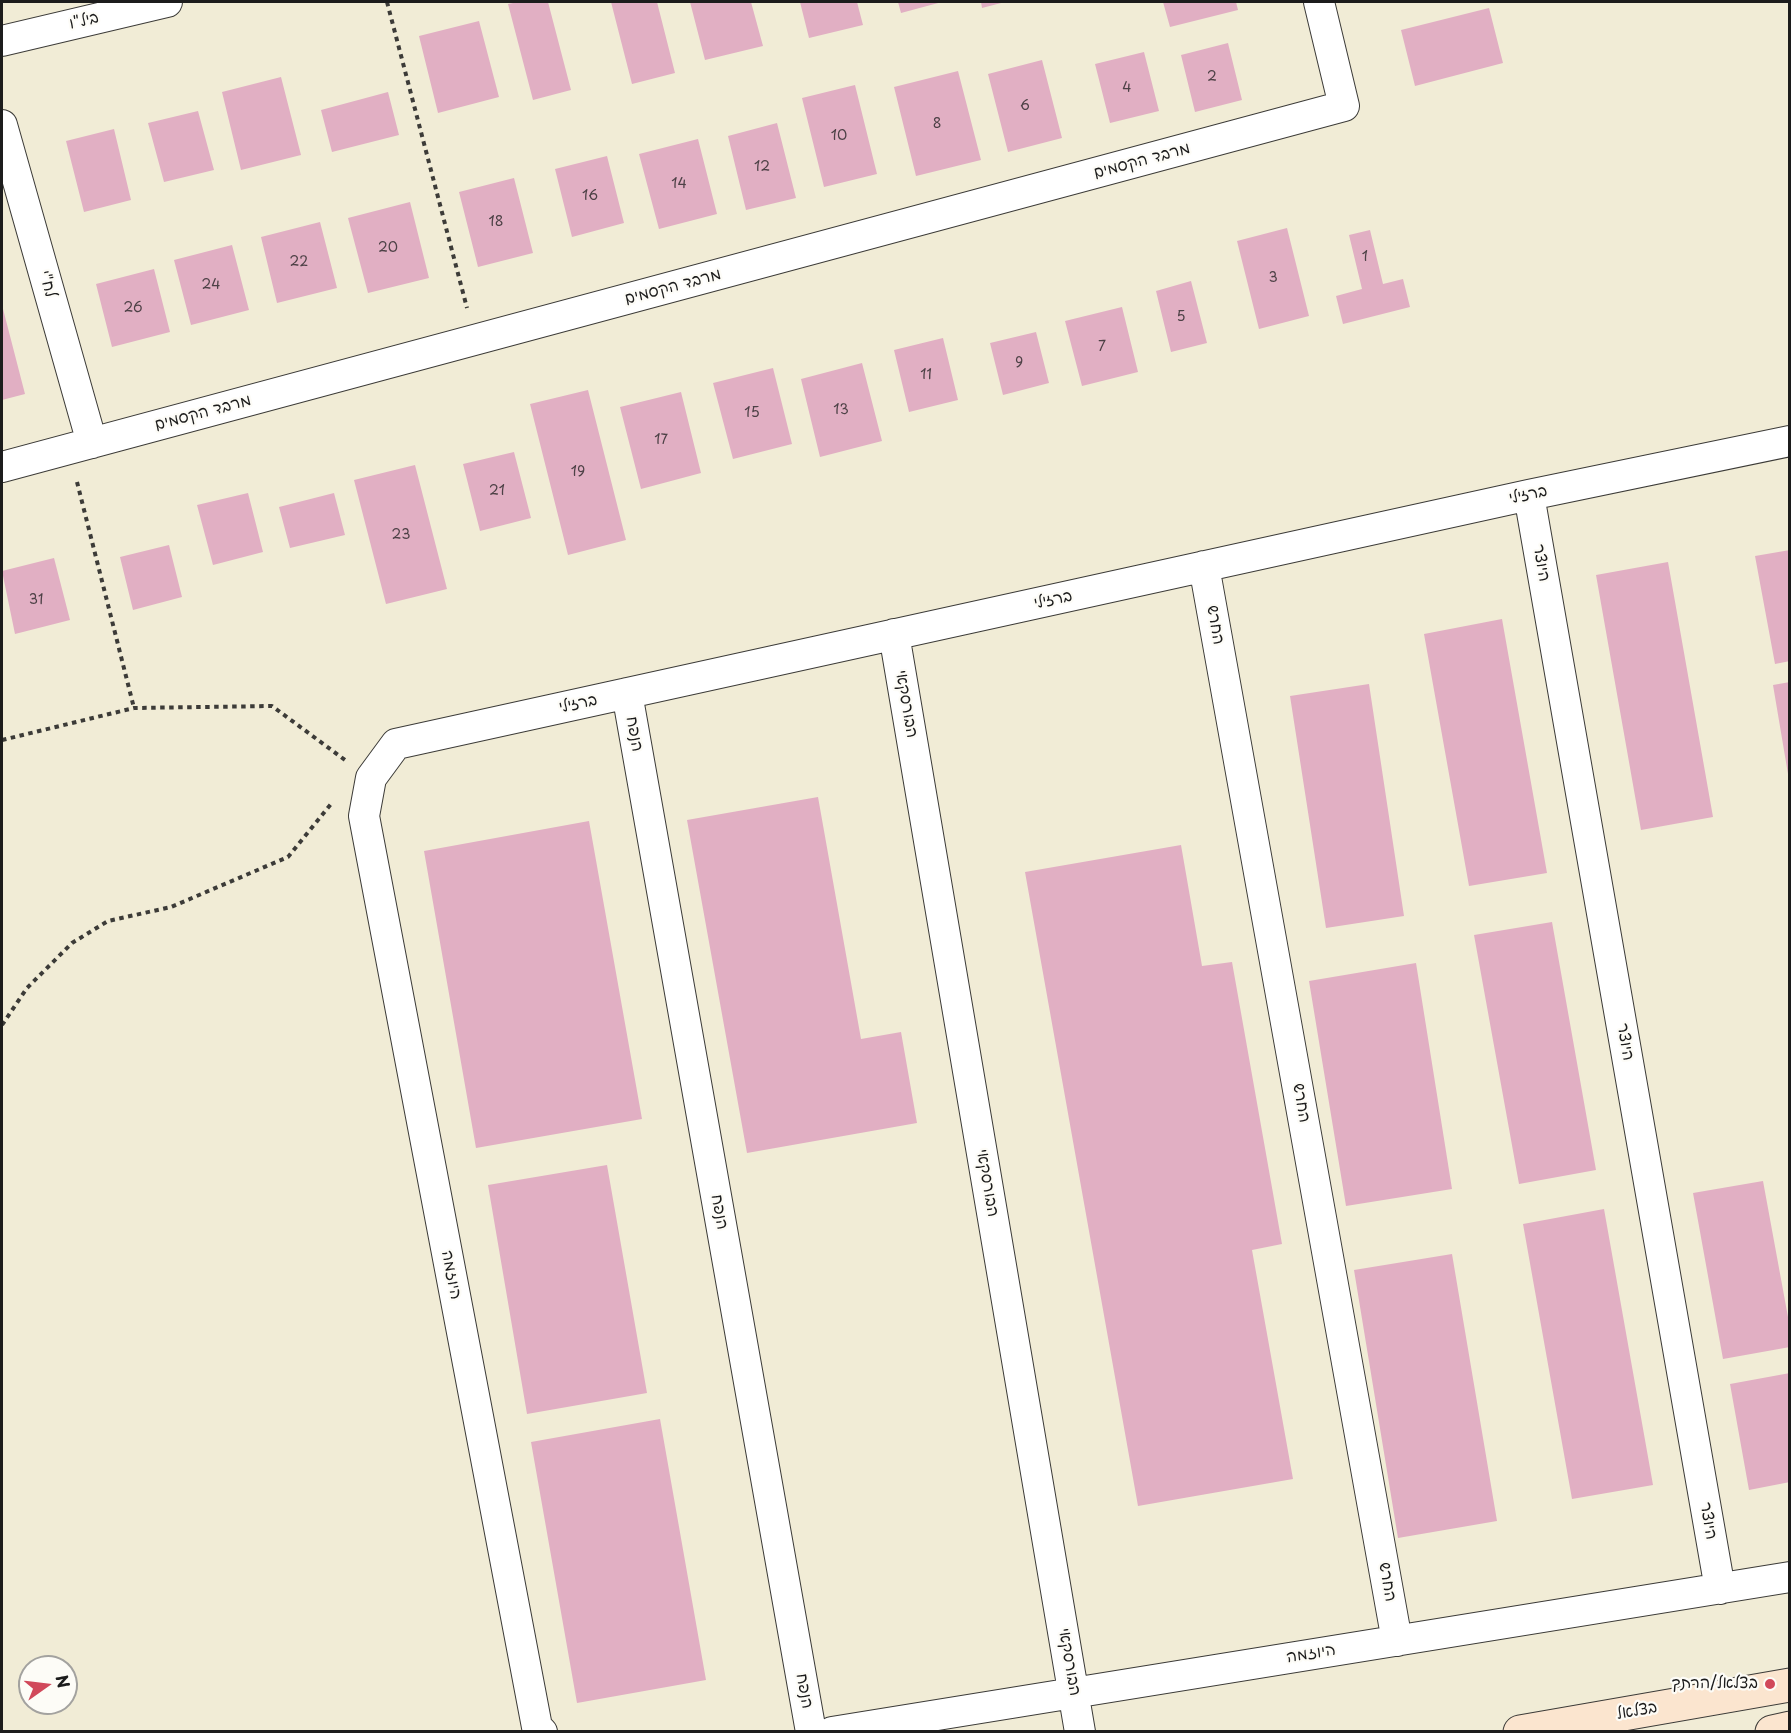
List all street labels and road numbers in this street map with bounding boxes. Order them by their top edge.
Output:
street label: ביל"ו [67,8,101,34]
street label: מרבד הקסמים [1092,139,1192,183]
street label: מרבד הקסמים [623,265,723,309]
street label: לח"י [34,268,60,300]
street label: מרבד הקסמים [153,391,253,435]
street label: ברזילי [1507,482,1549,508]
street label: היוצר [1528,543,1554,583]
street label: ברזילי [1032,587,1074,613]
street label: החרש [1202,604,1228,646]
street label: הבורסקאי [891,668,921,740]
street label: ברזילי [557,691,599,717]
street label: הנפח [621,715,647,753]
street label: היוצר [1612,1022,1638,1062]
street label: החרש [1288,1082,1314,1124]
street label: הבורסקאי [972,1147,1002,1219]
street label: הנפח [706,1193,732,1231]
street label: היוזמה [437,1249,465,1301]
street label: היוצר [1695,1501,1721,1541]
street label: החרש [1374,1561,1400,1603]
street label: הבורסקאי [1054,1626,1084,1698]
street label: היוזמה [1285,1641,1337,1667]
street label: הנפח [791,1672,817,1710]
street label: בצלאל [1615,1698,1659,1724]

